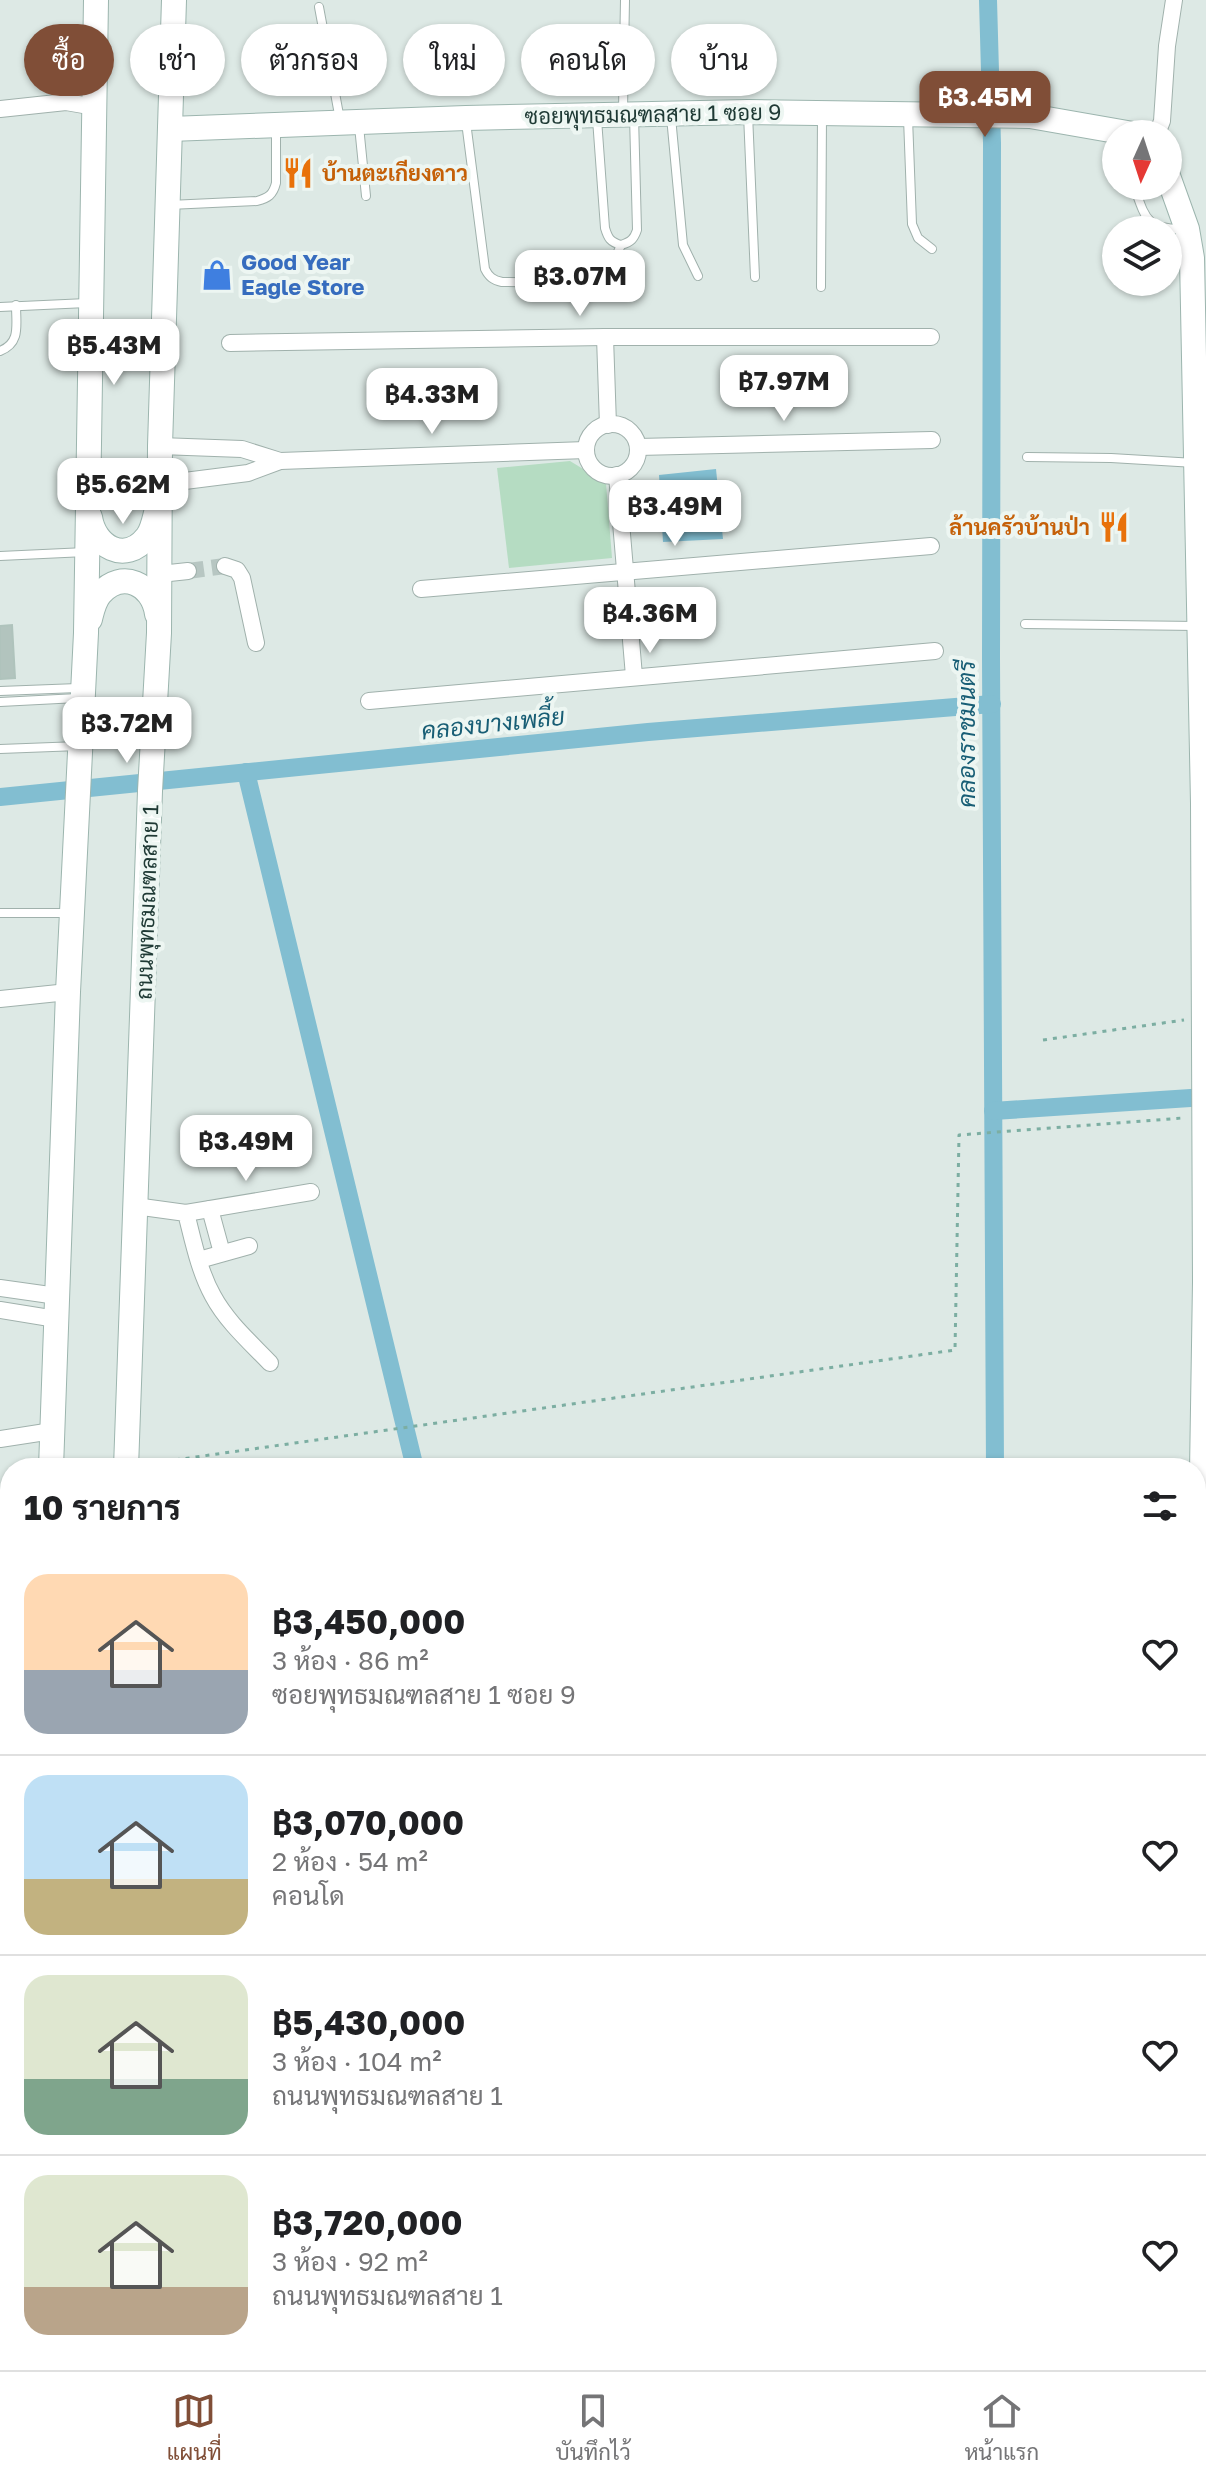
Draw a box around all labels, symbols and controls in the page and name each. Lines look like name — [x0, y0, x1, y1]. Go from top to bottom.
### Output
chip: ซื้อ — [24, 24, 114, 96]
chip: เช่า — [130, 24, 225, 96]
chip: ตัวกรอง — [241, 24, 387, 96]
chip: ใหม่ — [403, 24, 505, 96]
chip: คอนโด — [521, 24, 655, 96]
chip: บ้าน — [671, 24, 777, 96]
pin: ฿3.45M — [920, 71, 1050, 139]
text: ฿3.45M — [937, 81, 1033, 112]
street label: ซอยพุทธมณฑลสาย 1 ซอย 9 — [524, 98, 782, 132]
north arrow — [1102, 120, 1182, 200]
map controls — [1102, 120, 1182, 296]
restaurant icon: บ้านตะเกียงดาว — [281, 156, 315, 190]
place label: บ้านตะเกียงดาว — [322, 159, 468, 186]
button: layers — [1102, 216, 1182, 296]
place label: Good Year Eagle Store — [241, 248, 365, 300]
pin: ฿3.07M — [515, 250, 645, 318]
shop icon: Good Year Eagle Store — [200, 258, 234, 292]
text: ฿3.07M — [533, 260, 627, 291]
pin: ฿5.43M — [49, 319, 179, 387]
text: ฿5.43M — [66, 329, 162, 360]
pin: ฿7.97M — [719, 355, 849, 423]
text: ฿7.97M — [738, 365, 830, 396]
pin: ฿4.33M — [367, 368, 497, 436]
text: ฿4.33M — [384, 378, 480, 409]
pin: ฿5.62M — [58, 458, 188, 526]
text: ฿5.62M — [75, 468, 171, 499]
pin: ฿3.49M — [610, 480, 740, 548]
text: ฿3.49M — [627, 490, 723, 521]
restaurant icon: ล้านครัวบ้านป่า — [1097, 510, 1131, 544]
place label: ล้านครัวบ้านป่า — [949, 513, 1090, 540]
pin: ฿4.36M — [585, 587, 715, 655]
text: ฿4.36M — [602, 597, 698, 628]
water label: คลองราชมนตรี — [951, 658, 980, 808]
water label: คลองบางเพลี้ย — [419, 695, 566, 744]
pin: ฿3.72M — [62, 697, 192, 765]
text: ฿3.72M — [80, 707, 174, 738]
street label: ถนนพุทธมณฑลสาย 1 — [130, 804, 166, 1000]
pin: ฿3.49M — [181, 1115, 311, 1183]
text: ฿3.49M — [198, 1125, 294, 1156]
icon: filters — [1138, 1484, 1182, 1528]
text: 10 รายการ — [24, 1487, 181, 1527]
text: ฿3,450,000 — [272, 1601, 465, 1641]
icon: home — [88, 1606, 184, 1702]
icon: heart — [1138, 1632, 1182, 1676]
text: 3 ห้อง · 86 m² — [272, 1645, 429, 1676]
text: ซอยพุทธมณฑลสาย 1 ซอย 9 — [272, 1679, 576, 1710]
text: ฿3,070,000 — [272, 1802, 464, 1842]
icon: home — [88, 1807, 184, 1903]
icon: heart — [1138, 1833, 1182, 1877]
text: 2 ห้อง · 54 m² — [272, 1846, 428, 1877]
text: คอนโด — [272, 1880, 345, 1911]
text: ฿5,430,000 — [272, 2002, 465, 2042]
icon: home — [88, 2007, 184, 2103]
icon: heart — [1138, 2033, 1182, 2077]
text: 3 ห้อง · 104 m² — [272, 2046, 442, 2077]
text: ถนนพุทธมณฑลสาย 1 — [272, 2080, 503, 2111]
text: ฿3,720,000 — [272, 2202, 463, 2242]
icon: home — [88, 2207, 184, 2303]
icon: heart — [1138, 2233, 1182, 2277]
text: 3 ห้อง · 92 m² — [272, 2246, 428, 2277]
text: ถนนพุทธมณฑลสาย 1 — [272, 2280, 503, 2311]
tab: แผนที่ — [167, 2389, 222, 2465]
tab: บันทึกไว้ — [555, 2389, 631, 2465]
tab: หน้าแรก — [964, 2389, 1039, 2465]

